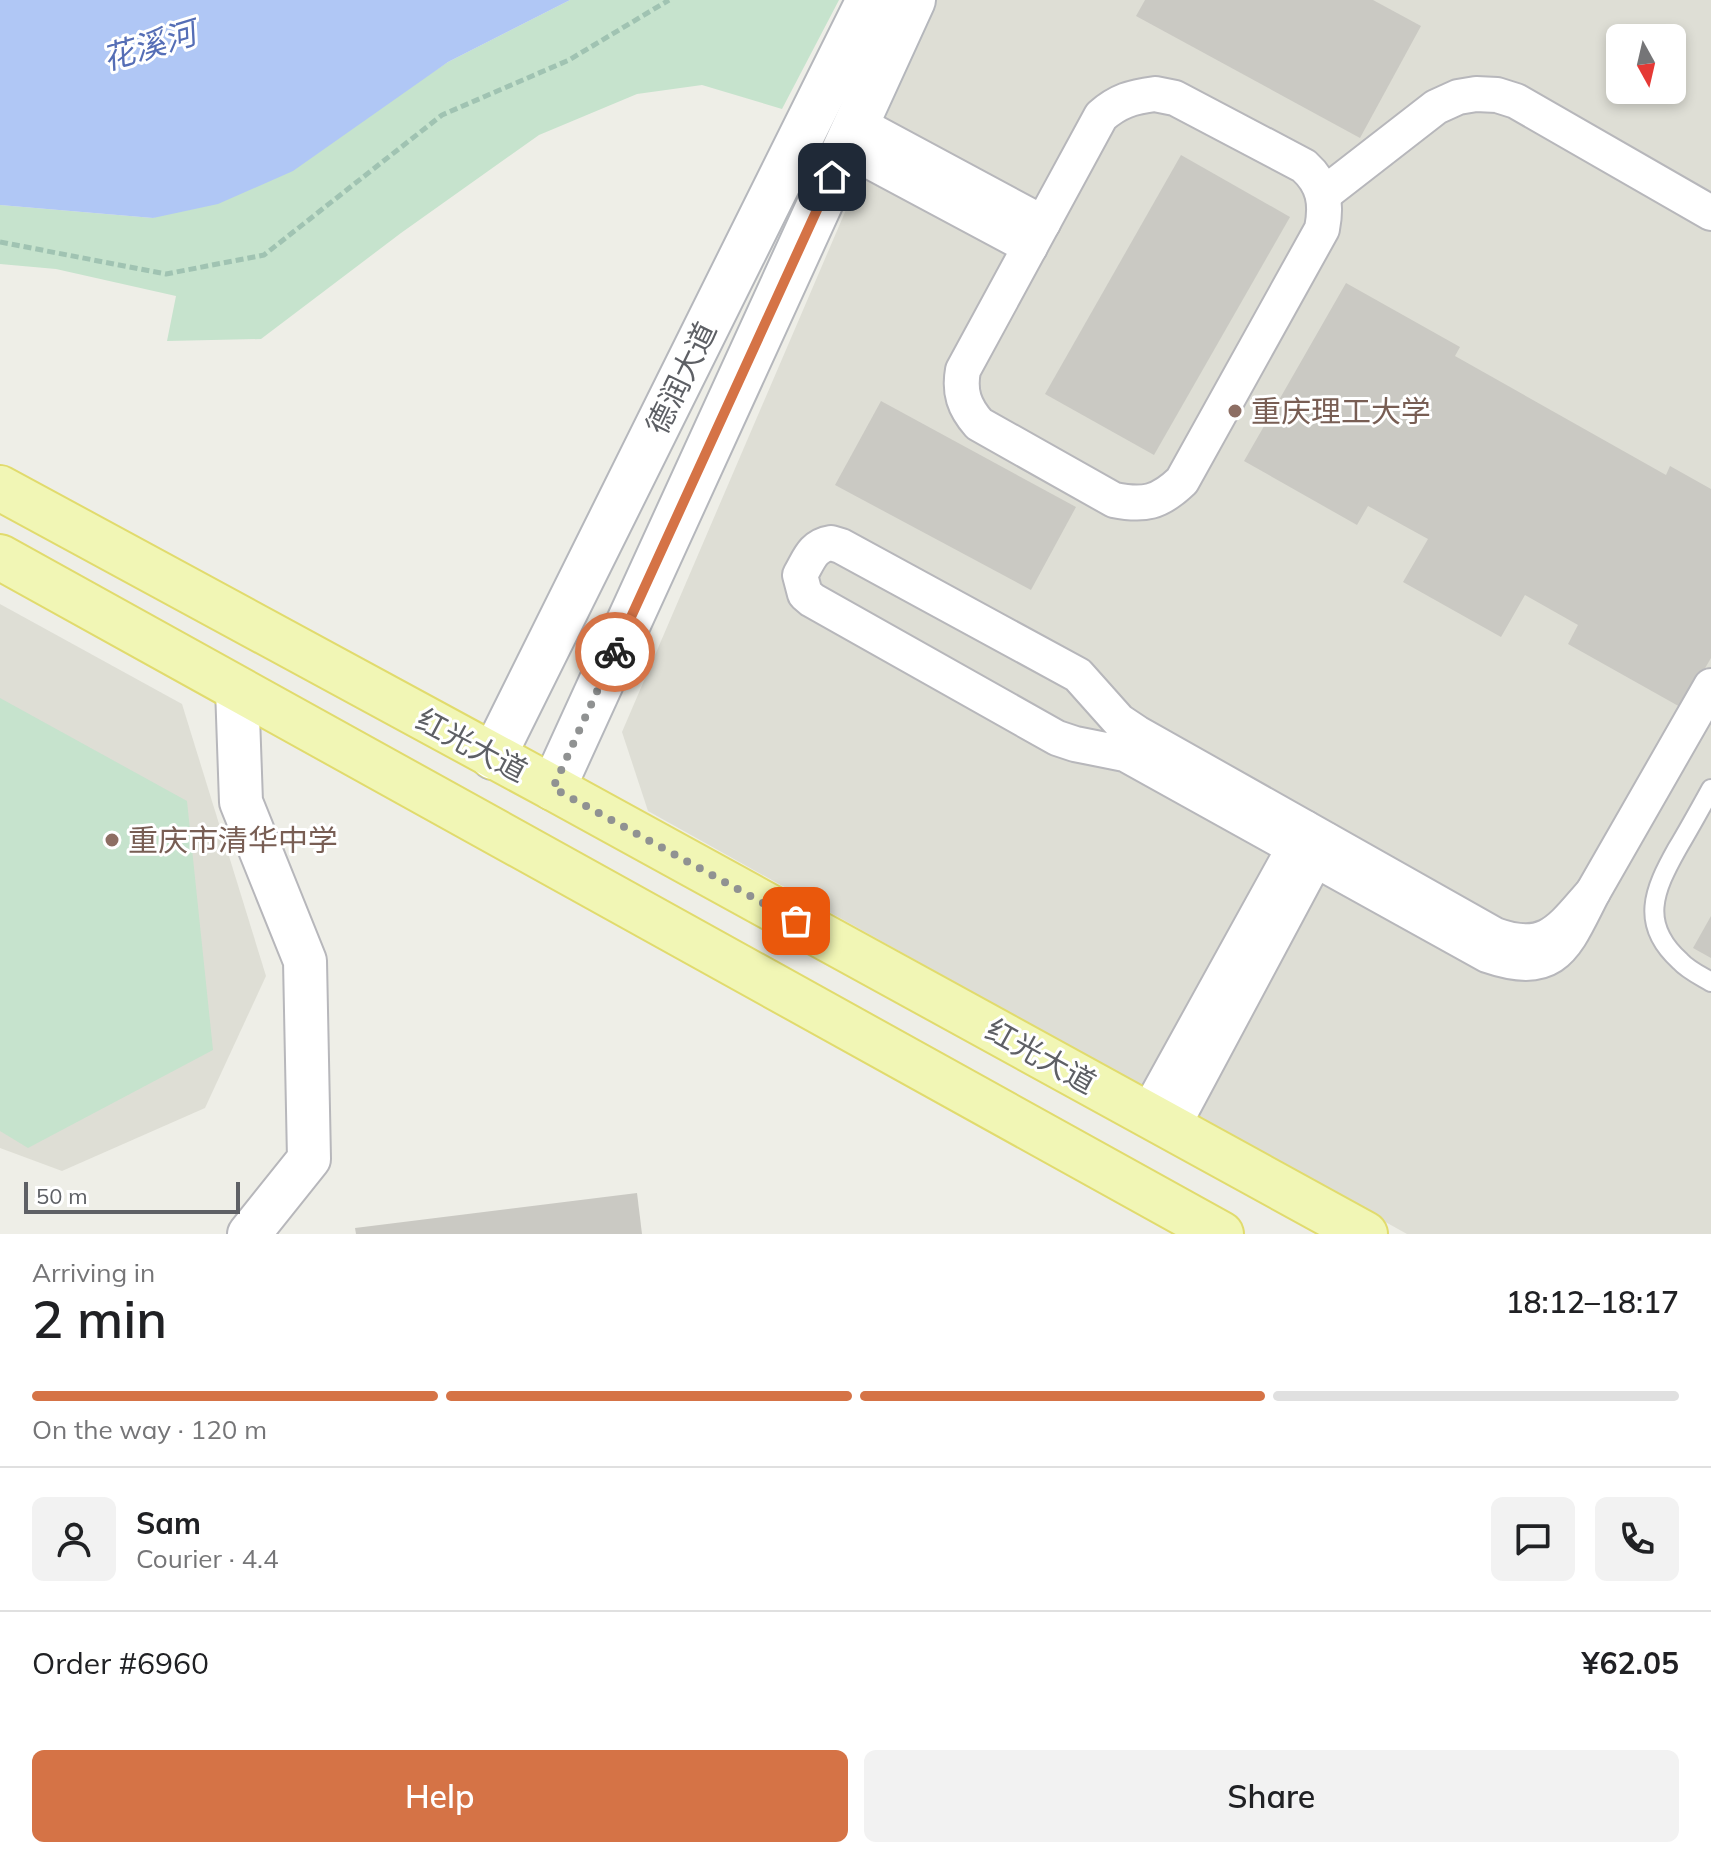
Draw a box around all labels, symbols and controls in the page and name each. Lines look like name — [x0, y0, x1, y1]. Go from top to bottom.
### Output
water label: 花溪河 — [97, 10, 206, 78]
north arrow — [1606, 24, 1686, 104]
map controls — [1606, 24, 1686, 104]
pin — [798, 143, 866, 211]
icon: home — [810, 155, 854, 199]
street label: 德润大道 — [638, 316, 724, 440]
place label: 重庆理工大学 — [1251, 392, 1431, 430]
marker: 重庆理工大学 — [1226, 402, 1244, 420]
courier — [575, 612, 655, 692]
icon: bike — [593, 630, 637, 674]
street label: 红光大道 — [410, 700, 534, 790]
place label: 重庆市清华中学 — [128, 821, 338, 859]
marker: 重庆市清华中学 — [103, 831, 121, 849]
pin — [762, 887, 830, 955]
icon: bag — [774, 899, 818, 943]
street label: 红光大道 — [979, 1010, 1103, 1102]
scale bar — [24, 1178, 240, 1214]
text: 50 m — [36, 1182, 87, 1210]
text: Arriving in — [32, 1256, 155, 1289]
text: 18:12–18:17 — [1506, 1283, 1679, 1321]
text: 2 min — [32, 1286, 167, 1351]
text: On the way · 120 m — [32, 1413, 267, 1446]
button: person — [32, 1497, 116, 1581]
button: chat — [1491, 1497, 1575, 1581]
button: phone — [1595, 1497, 1679, 1581]
text: Sam — [136, 1504, 201, 1542]
text: Courier · 4.4 — [136, 1542, 279, 1575]
text: Order #6960 — [32, 1644, 209, 1682]
text: ¥62.05 — [1582, 1644, 1679, 1682]
button: Help — [32, 1750, 848, 1842]
button: Share — [864, 1750, 1679, 1842]

